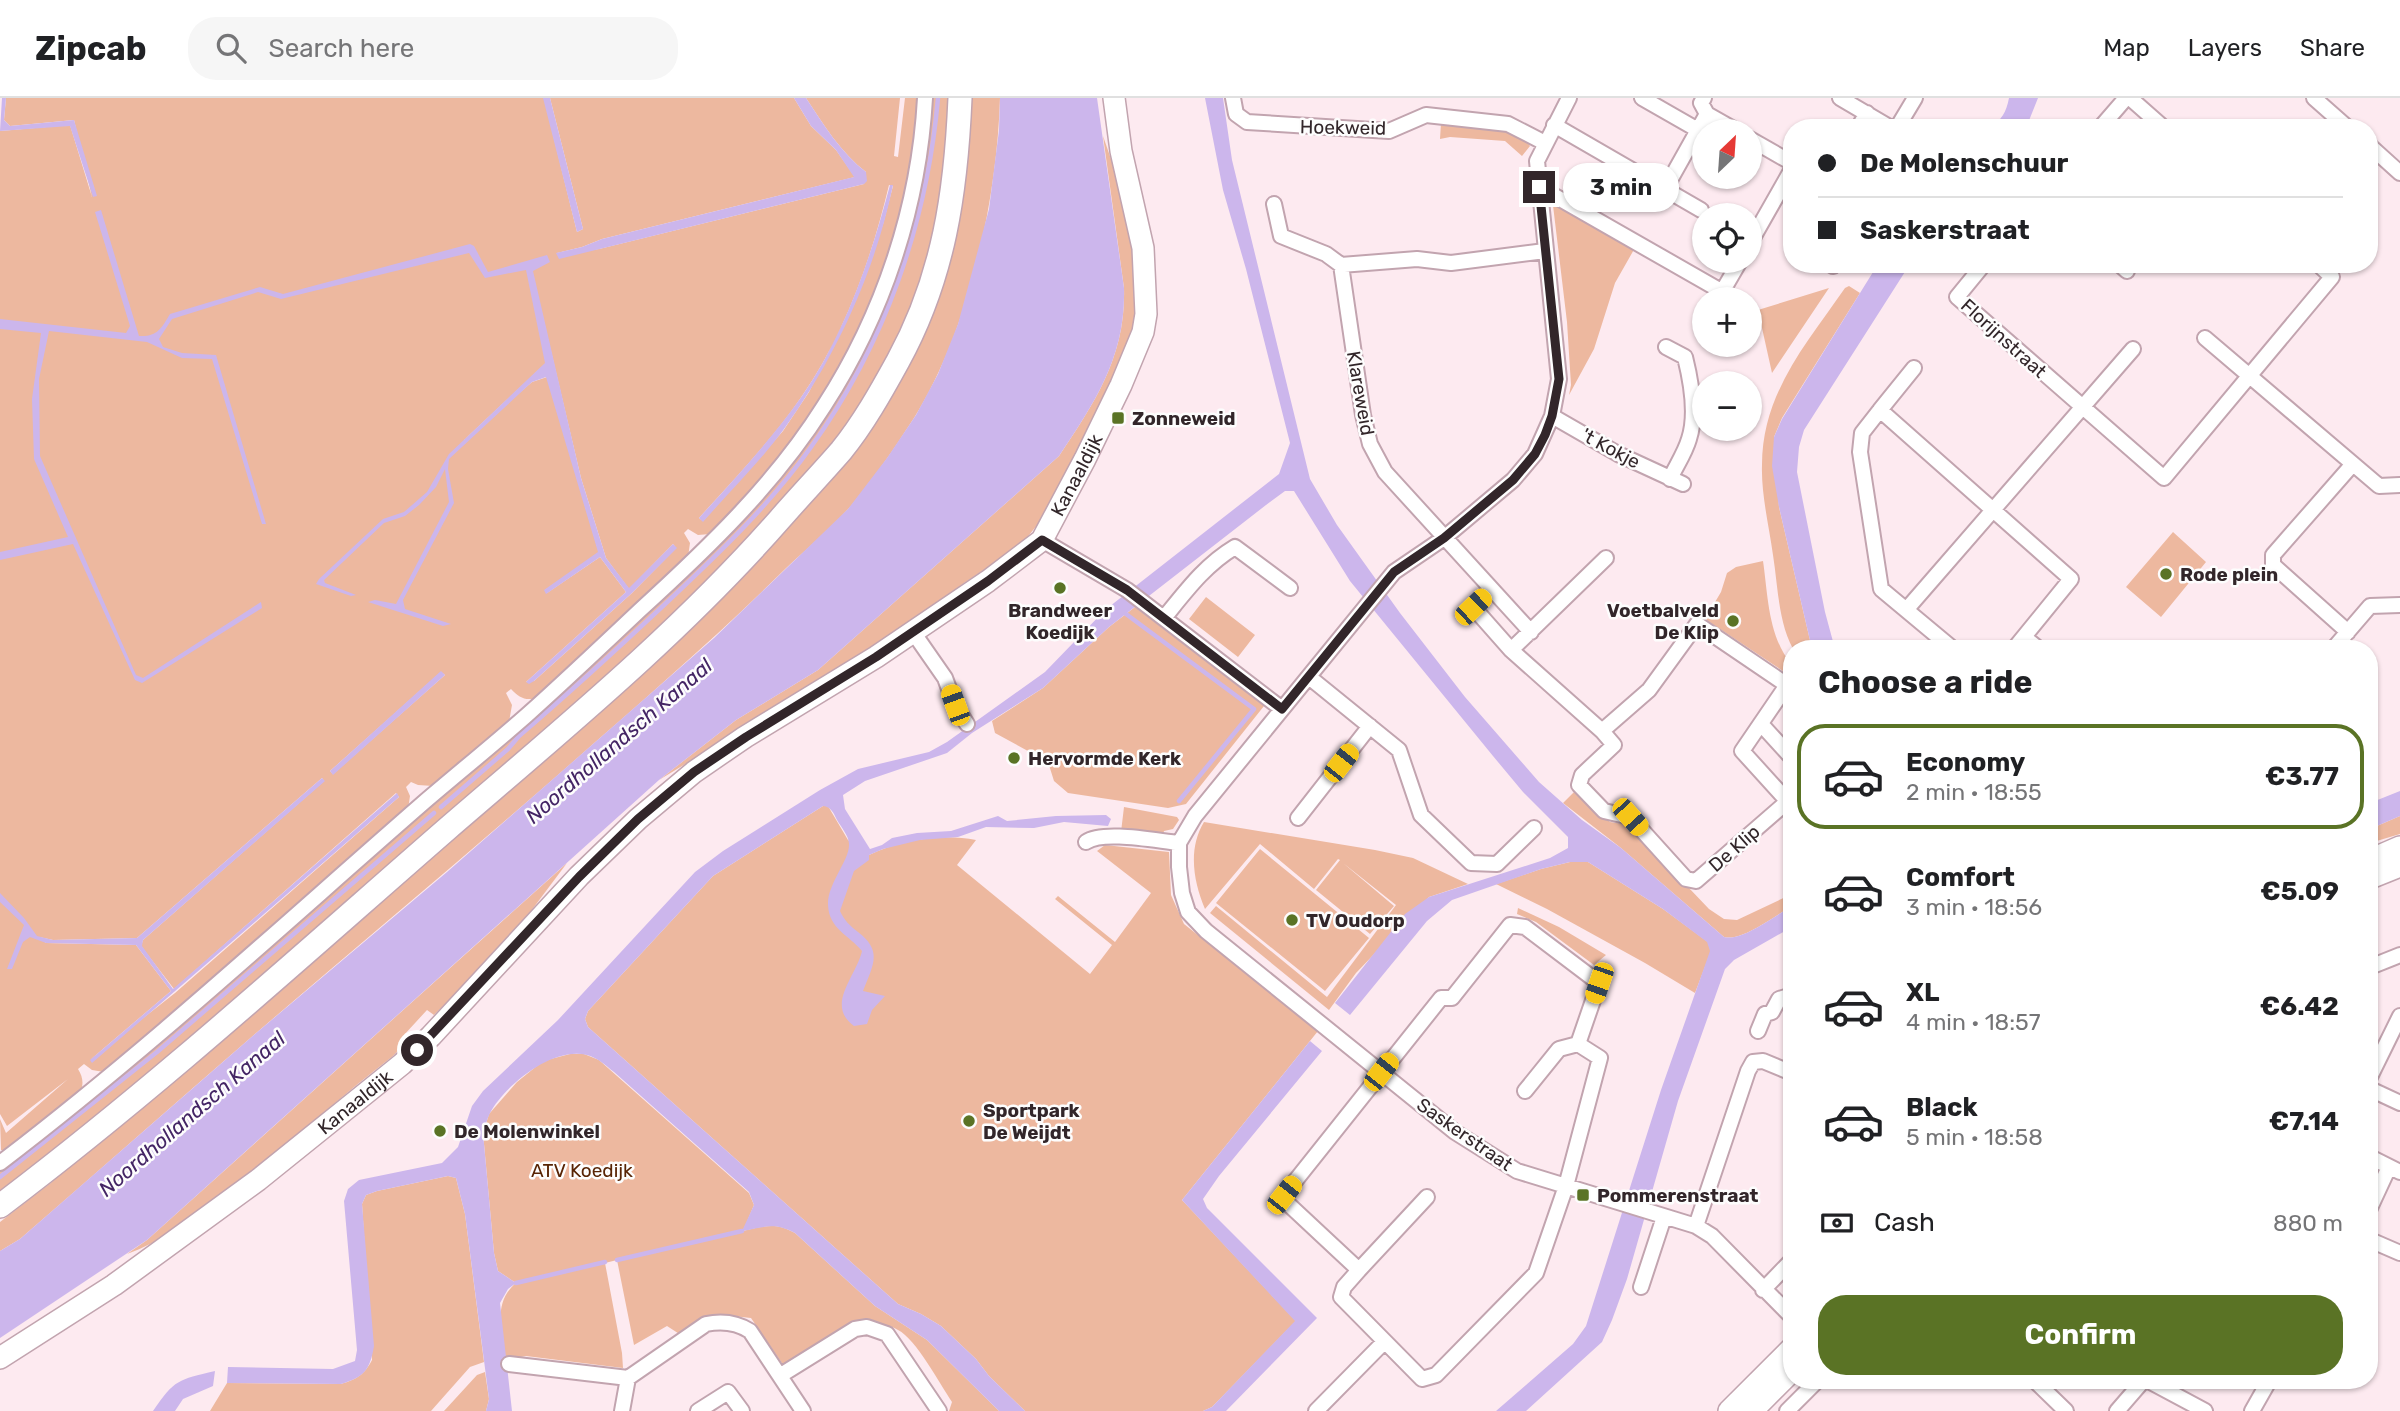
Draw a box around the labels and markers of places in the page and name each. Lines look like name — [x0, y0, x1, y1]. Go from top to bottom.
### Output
place label: Zonneweid — [1132, 407, 1236, 430]
marker: Zonneweid — [1110, 410, 1126, 426]
place label: Rode plein — [2180, 563, 2278, 586]
marker: Rode plein — [2158, 566, 2174, 582]
marker: Brandweer Koedijk — [1052, 580, 1068, 596]
place label: Brandweer Koedijk — [1008, 599, 1112, 644]
place label: Voetbalveld De Klip — [1607, 599, 1719, 644]
marker: Voetbalveld De Klip — [1725, 613, 1741, 629]
place label: Hervormde Kerk — [1028, 747, 1181, 770]
marker: Hervormde Kerk — [1006, 750, 1022, 766]
place label: TV Oudorp — [1306, 909, 1405, 932]
marker: TV Oudorp — [1284, 912, 1300, 928]
place label: Sportpark De Weijdt — [983, 1099, 1080, 1144]
marker: Sportpark De Weijdt — [961, 1113, 977, 1129]
place label: De Molenwinkel — [454, 1120, 600, 1143]
marker: De Molenwinkel — [432, 1123, 448, 1139]
place label: Pommerenstraat — [1597, 1184, 1759, 1207]
marker: Pommerenstraat — [1575, 1187, 1591, 1203]

